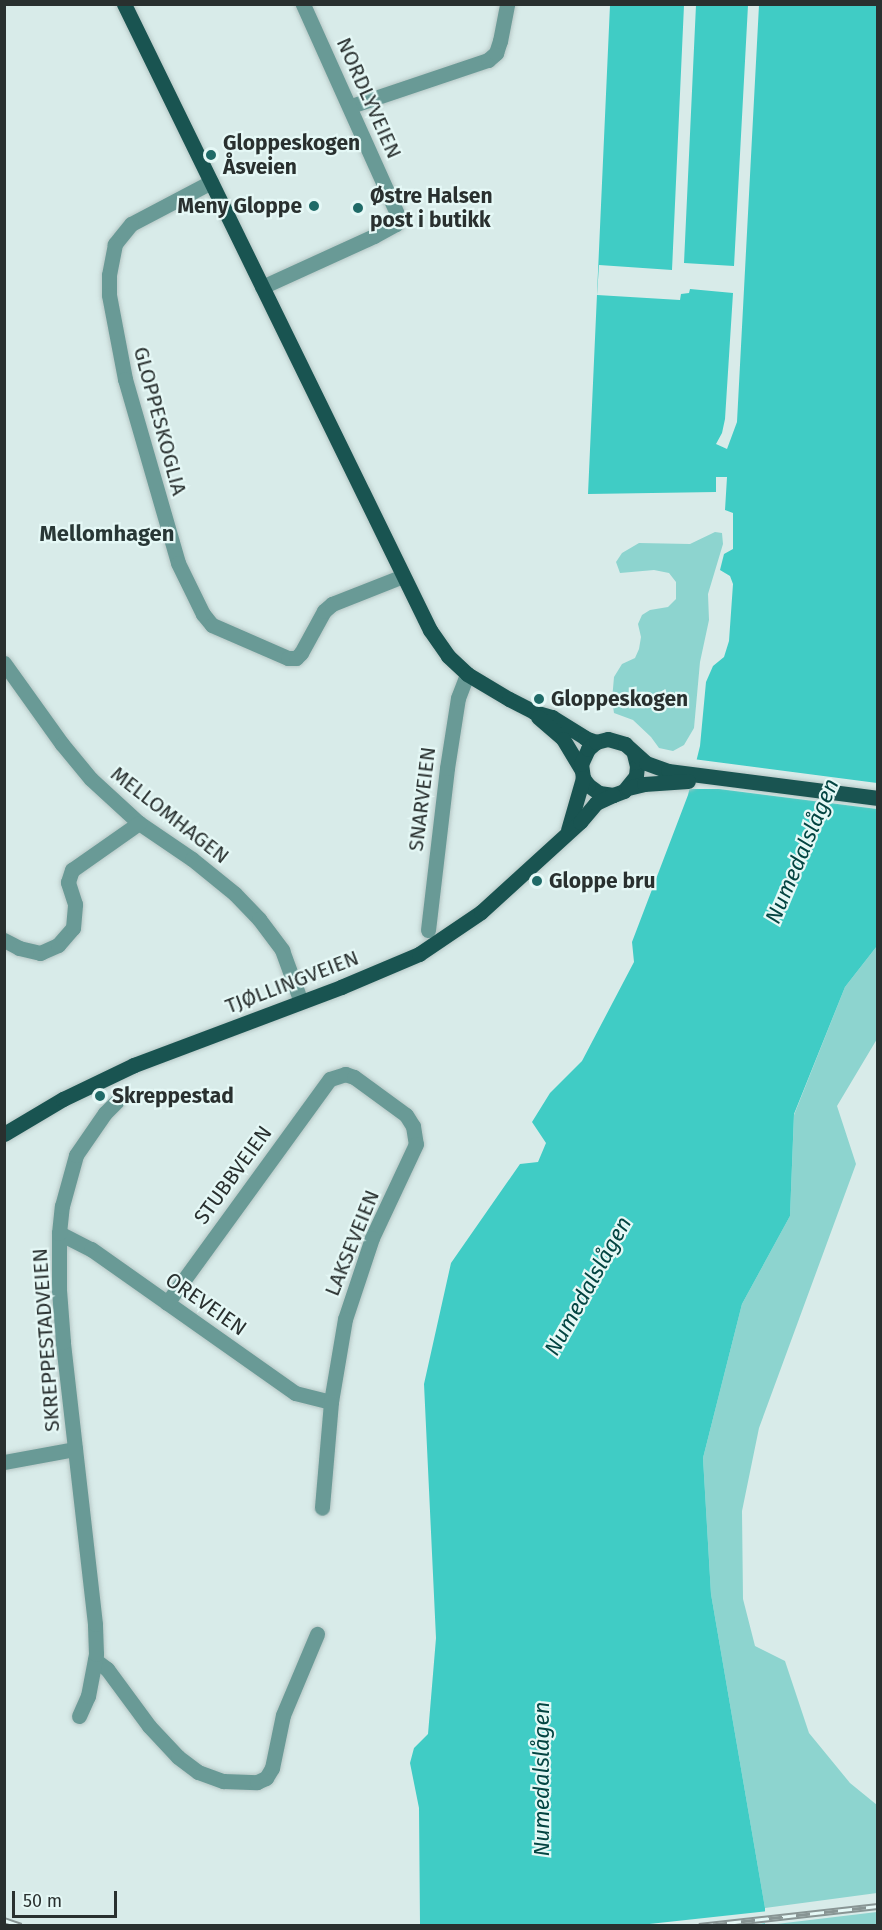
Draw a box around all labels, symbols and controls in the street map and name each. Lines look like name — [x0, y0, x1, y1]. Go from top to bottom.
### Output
street label: NORDLYVEIEN — [331, 34, 407, 162]
place label: Gloppeskogen Åsveien — [223, 130, 360, 180]
marker: Gloppeskogen Åsveien — [204, 148, 218, 162]
place label: Østre Halsen post i butikk — [370, 183, 492, 233]
place label: Meny Gloppe — [177, 193, 302, 219]
marker: Meny Gloppe — [307, 199, 321, 213]
marker: Østre Halsen post i butikk — [351, 201, 365, 215]
street label: GLOPPESKOGLIA — [128, 344, 192, 498]
district label: Mellomhagen — [40, 521, 174, 547]
place label: Gloppeskogen — [551, 686, 688, 712]
marker: Gloppeskogen — [532, 692, 546, 706]
street label: SNARVEIEN — [403, 745, 441, 853]
street label: MELLOMHAGEN — [106, 761, 234, 869]
water label: Numedalslågen — [760, 774, 844, 928]
place label: Gloppe bru — [549, 868, 656, 894]
marker: Gloppe bru — [530, 874, 544, 888]
street label: TJØLLINGVEIEN — [222, 945, 362, 1019]
place label: Skreppestad — [112, 1083, 234, 1109]
marker: Skreppestad — [93, 1089, 107, 1103]
street label: STUBBVEIEN — [189, 1121, 277, 1229]
street label: LAKSEVEIEN — [319, 1186, 385, 1300]
water label: Numedalslågen — [539, 1212, 637, 1360]
street label: SKREPPESTADVEIEN — [27, 1247, 65, 1433]
street label: OREVEIEN — [161, 1267, 251, 1341]
water label: Numedalslågen — [529, 1701, 555, 1857]
scale bar — [15, 1879, 120, 1917]
text: 50 m — [23, 1890, 62, 1912]

